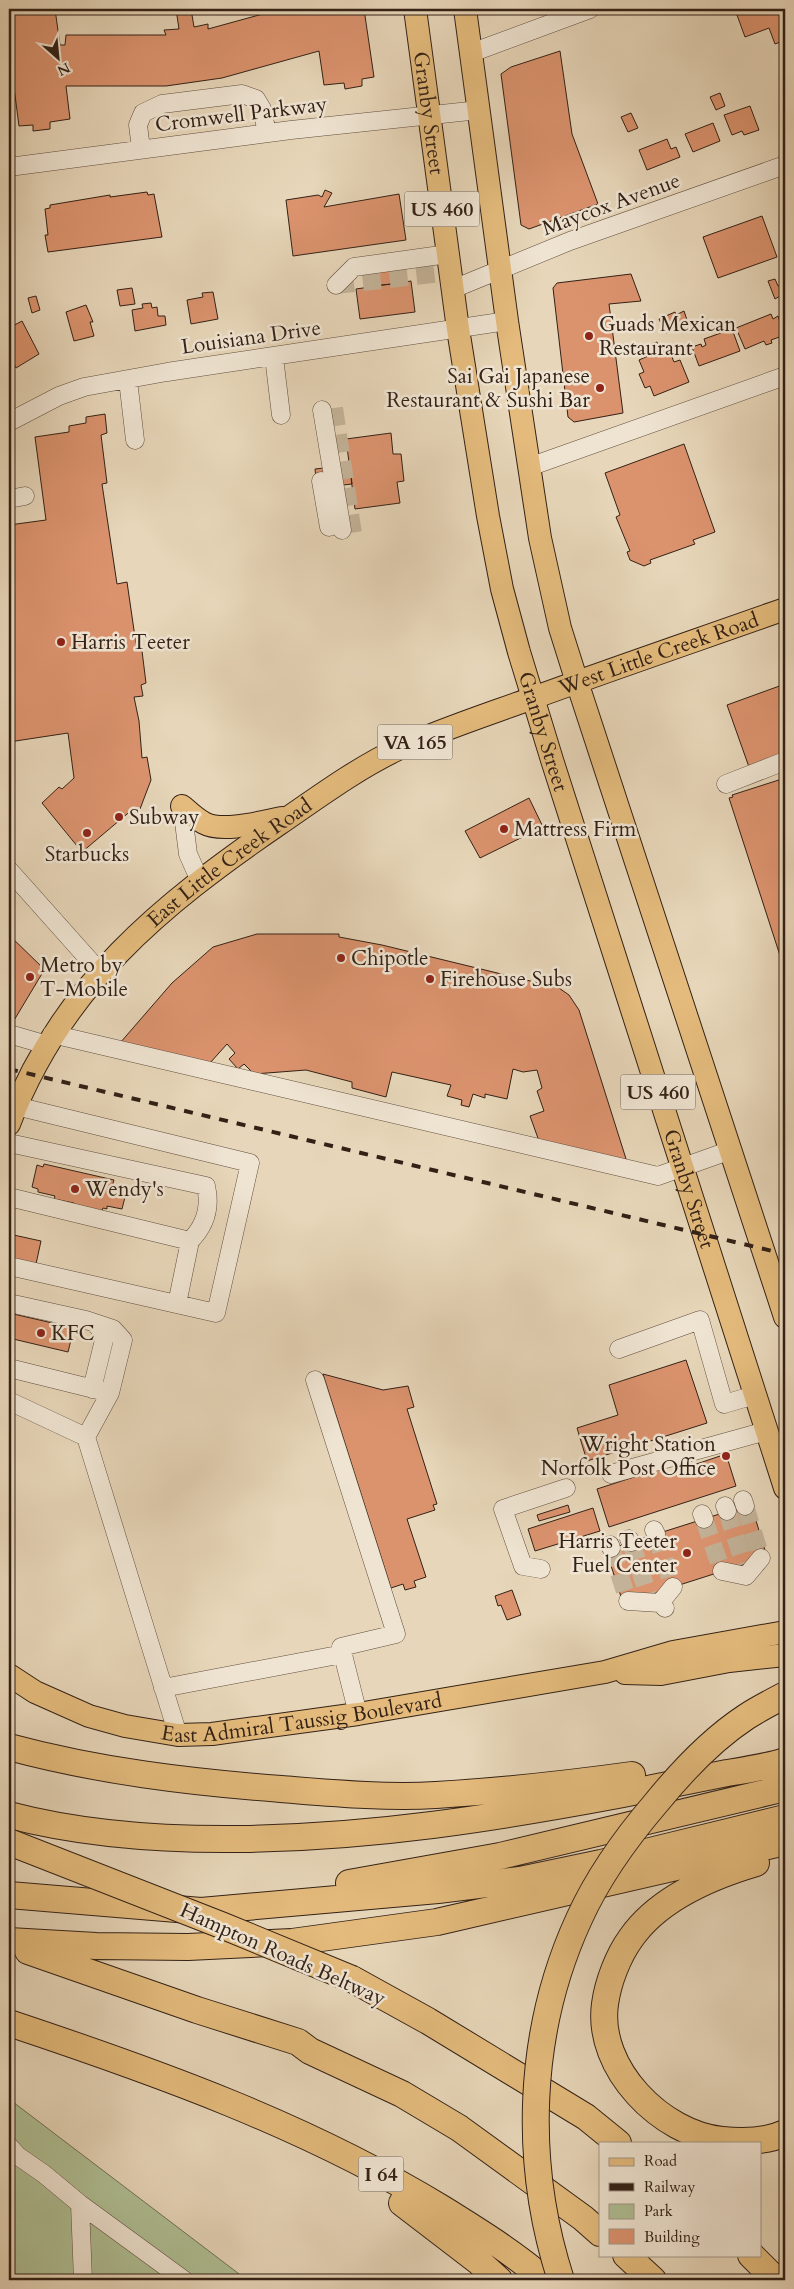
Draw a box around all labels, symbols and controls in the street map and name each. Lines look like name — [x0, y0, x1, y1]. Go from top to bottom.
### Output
north arrow — [32, 32, 82, 82]
street label: Granby Street — [406, 50, 451, 177]
text: N — [54, 58, 73, 80]
street label: Cromwell Parkway — [153, 90, 329, 139]
street label: Maycox Avenue — [538, 166, 684, 243]
road number: US 460 — [404, 192, 480, 226]
place label: Guads Mexican Restaurant — [599, 310, 736, 363]
street label: Louisiana Drive — [179, 313, 323, 362]
marker: Guads Mexican Restaurant — [583, 330, 595, 342]
place label: Sai Gai Japanese Restaurant & Sushi Bar — [386, 362, 590, 415]
marker: Sai Gai Japanese Restaurant & Sushi Bar — [594, 382, 606, 394]
street label: West Little Creek Road — [554, 605, 763, 703]
place label: Harris Teeter — [71, 628, 190, 657]
marker: Harris Teeter — [55, 636, 67, 648]
street label: Granby Street — [511, 668, 575, 796]
road number: VA 165 — [378, 724, 452, 760]
street label: East Little Creek Road — [141, 791, 318, 934]
place label: Subway — [129, 803, 199, 832]
marker: Subway — [113, 811, 125, 823]
place label: Mattress Firm — [514, 815, 637, 844]
marker: Mattress Firm — [498, 823, 510, 835]
marker: Starbucks — [81, 827, 93, 839]
place label: Starbucks — [45, 840, 129, 869]
place label: Chipotle — [351, 944, 429, 973]
place label: Metro by T-Mobile — [40, 951, 128, 1004]
marker: Chipotle — [335, 952, 347, 964]
place label: Firehouse Subs — [440, 965, 572, 994]
marker: Metro by T-Mobile — [24, 971, 36, 983]
marker: Firehouse Subs — [424, 973, 436, 985]
road number: US 460 — [620, 1074, 696, 1110]
street label: Granby Street — [656, 1126, 722, 1253]
place label: Wendy's — [84, 1175, 164, 1204]
marker: Wendy's — [69, 1183, 81, 1195]
place label: KFC — [51, 1319, 95, 1348]
marker: KFC — [35, 1327, 47, 1339]
place label: Wright Station Norfolk Post Office — [541, 1430, 716, 1483]
marker: Wright Station Norfolk Post Office — [720, 1450, 732, 1462]
place label: Harris Teeter Fuel Center — [558, 1527, 677, 1580]
marker: Harris Teeter Fuel Center — [681, 1547, 693, 1559]
street label: East Admiral Taussig Boulevard — [159, 1686, 444, 1750]
street label: Hampton Roads Beltway — [175, 1896, 390, 2013]
legend — [599, 2142, 762, 2256]
text: Road — [644, 2151, 677, 2171]
road number: I 64 — [358, 2156, 404, 2192]
text: Railway — [644, 2177, 695, 2197]
text: Park — [644, 2201, 673, 2221]
text: Building — [644, 2227, 700, 2247]

